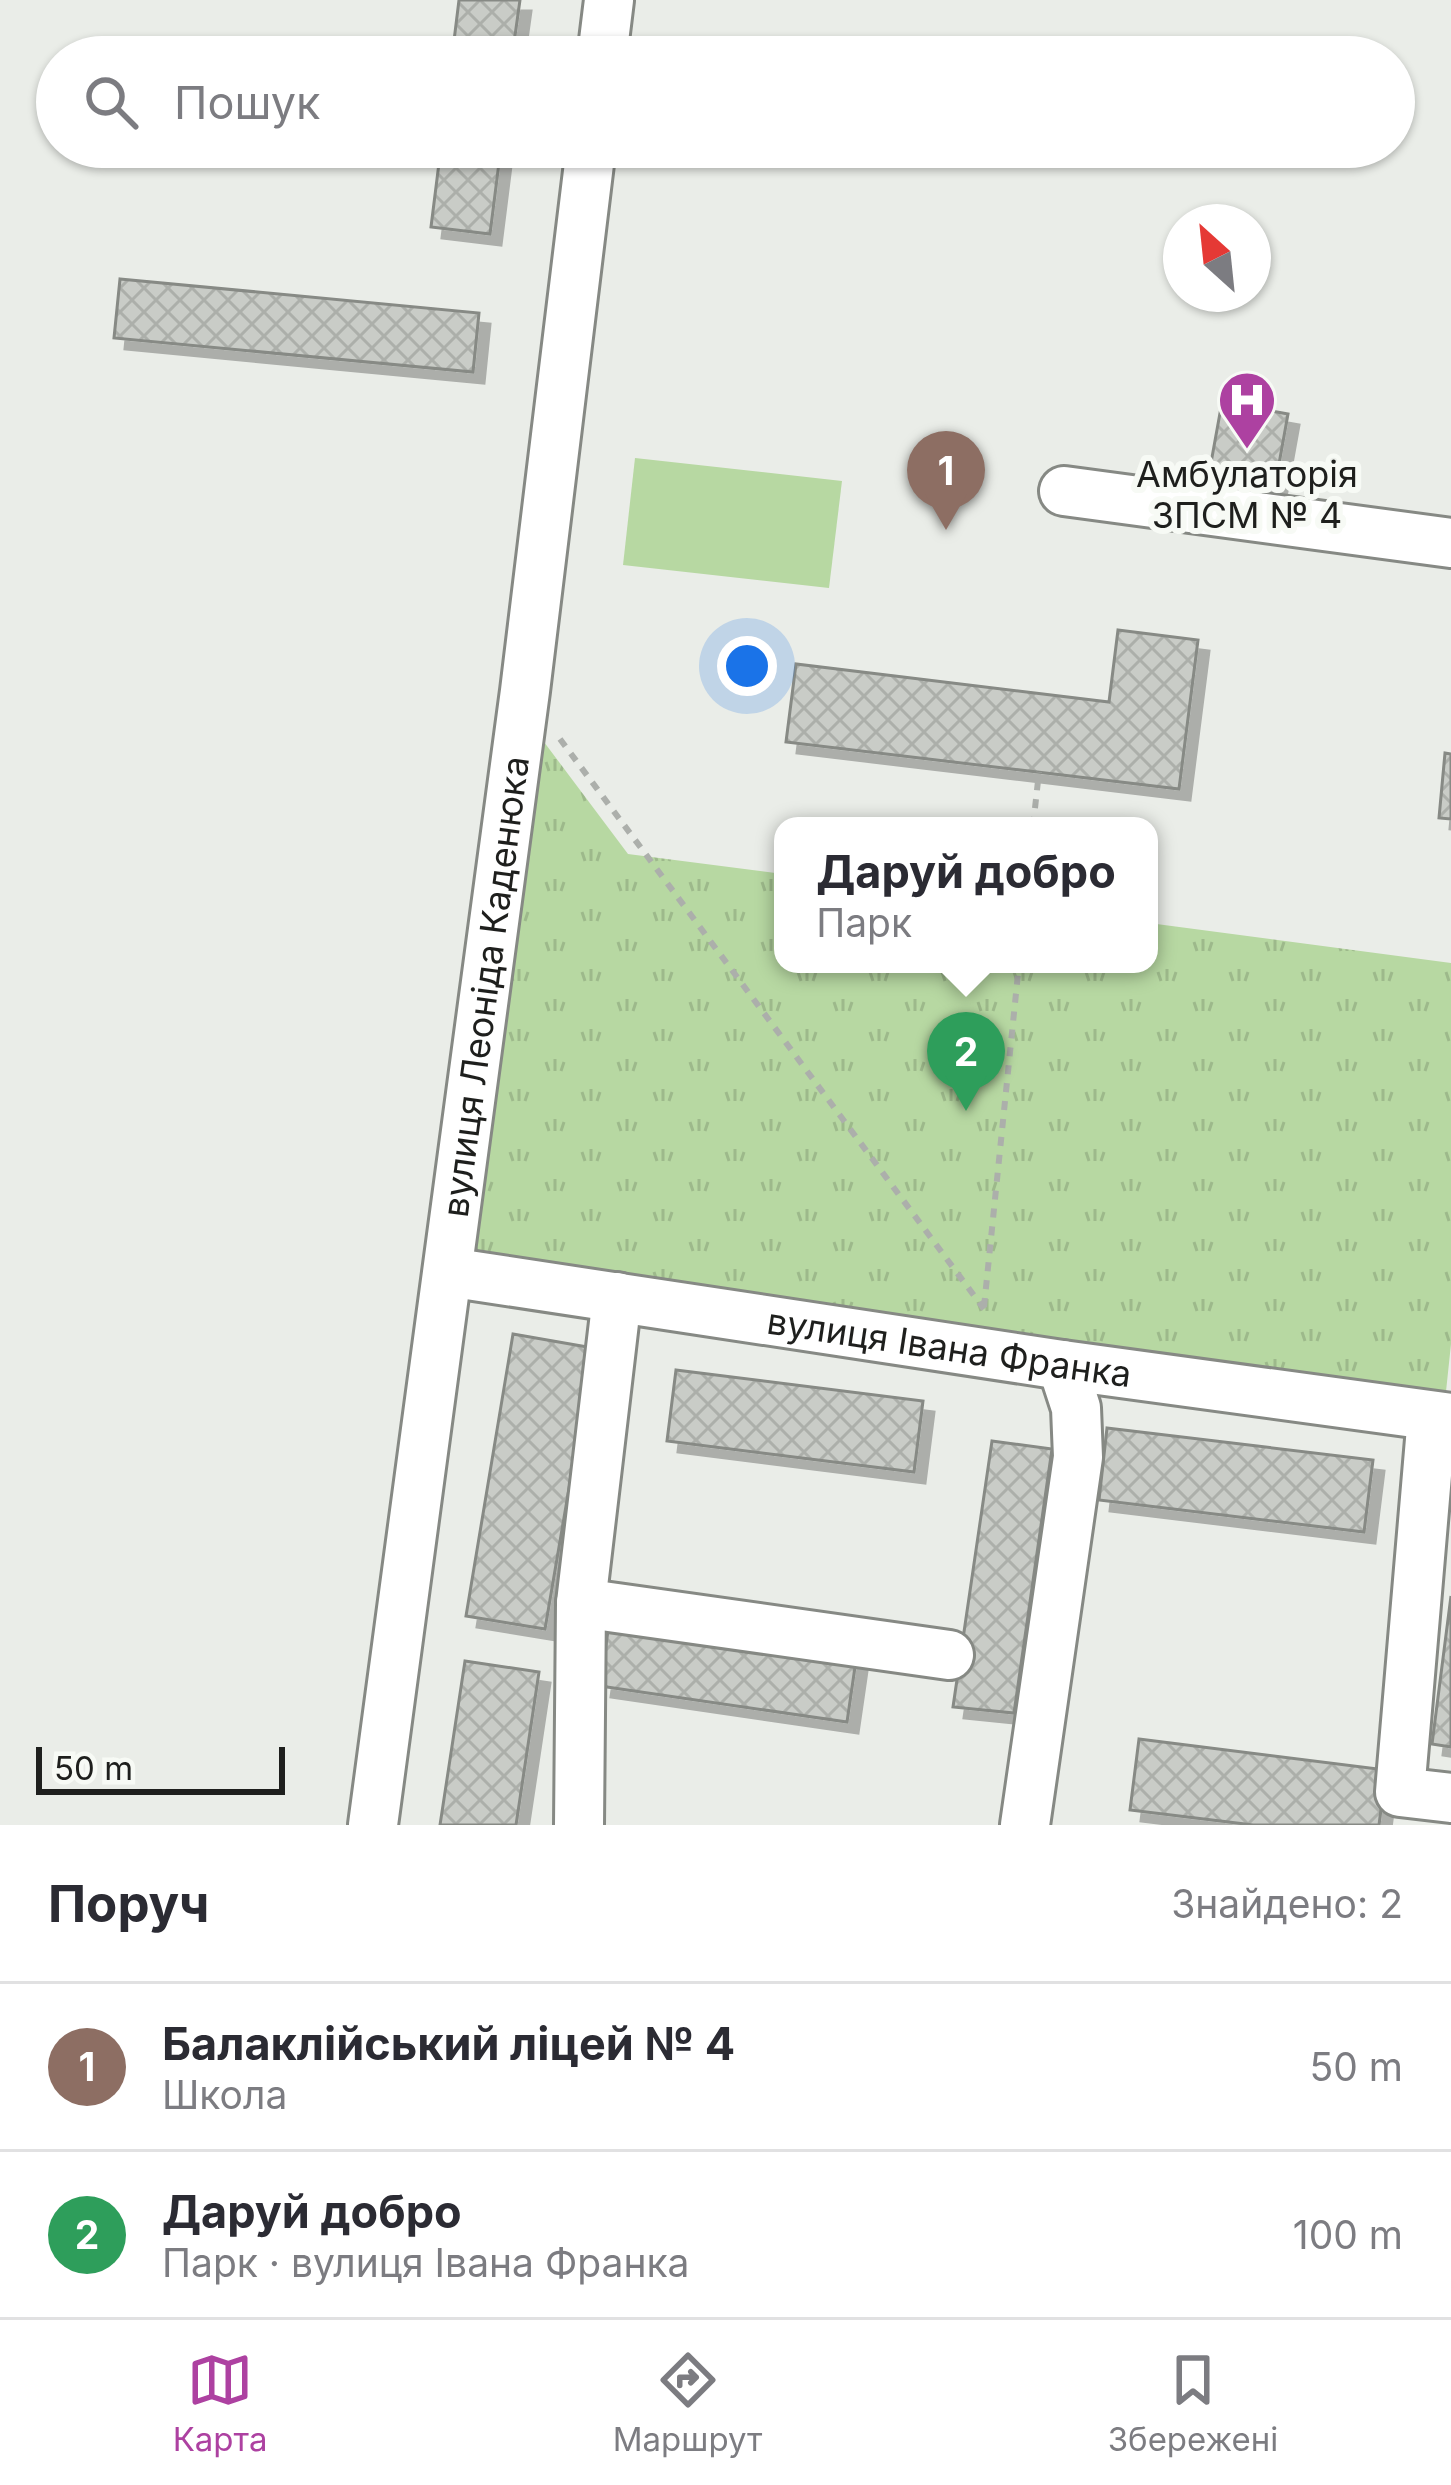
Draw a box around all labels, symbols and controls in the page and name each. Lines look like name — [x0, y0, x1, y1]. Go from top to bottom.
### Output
search box — [36, 36, 1415, 168]
icon: search — [78, 69, 144, 135]
text: Пошук — [174, 75, 320, 130]
north arrow — [1163, 204, 1271, 312]
hospital icon: Амбулаторія ЗПСМ № 4 — [1216, 369, 1278, 451]
pin: 1 — [907, 431, 985, 530]
place label: Амбулаторія ЗПСМ № 4 — [1136, 452, 1358, 537]
your location — [717, 636, 777, 696]
street label: вулиця Леоніда Каденюка — [433, 753, 538, 1220]
popup — [774, 817, 1158, 973]
text: Даруй добро — [816, 844, 1116, 899]
text: Парк — [816, 899, 912, 946]
pin: 2 — [927, 1012, 1005, 1111]
street label: вулиця Івана Франка — [764, 1299, 1134, 1396]
scale bar — [36, 1741, 285, 1794]
text: 50 m — [54, 1748, 133, 1788]
text: Поруч — [48, 1873, 209, 1934]
text: Знайдено: 2 — [1171, 1880, 1403, 1927]
text: Балаклійський ліцей № 4 — [162, 2016, 735, 2071]
text: 1 — [79, 2043, 95, 2090]
text: 50 m — [1310, 2043, 1403, 2090]
text: Школа — [162, 2071, 287, 2118]
text: Даруй добро — [162, 2184, 462, 2239]
text: 2 — [75, 2211, 99, 2258]
text: 100 m — [1293, 2211, 1403, 2258]
text: Парк · вулиця Івана Франка — [162, 2239, 690, 2286]
tab: Карта — [173, 2347, 267, 2459]
tab: Маршрут — [613, 2347, 762, 2459]
tab: Збережені — [1108, 2347, 1278, 2459]

